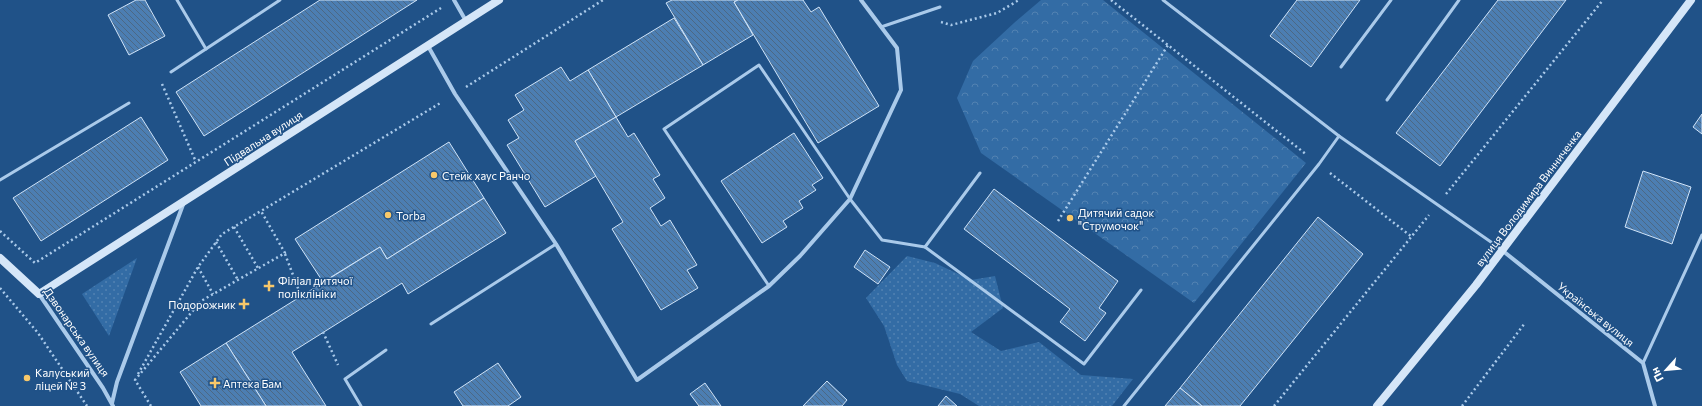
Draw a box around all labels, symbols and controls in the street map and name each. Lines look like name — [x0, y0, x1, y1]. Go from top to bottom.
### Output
street label: Підвальна вулиця — [221, 108, 305, 168]
street label: вулиця Володимира Винниченка — [1472, 127, 1584, 269]
place label: Стейк хаус Ранчо — [442, 169, 531, 182]
marker: Стейк хаус Ранчо — [429, 170, 439, 180]
place label: Дитячий садок "Струмочок" — [1078, 206, 1155, 232]
place label: Torba — [396, 209, 425, 222]
marker: Torba — [383, 210, 393, 220]
marker: Дитячий садок "Струмочок" — [1065, 213, 1075, 223]
place label: Філіал дитячої поліклініки — [278, 274, 353, 300]
street label: Українська вулиця — [1555, 279, 1637, 349]
marker: Філіал дитячої поліклініки — [263, 280, 275, 292]
street label: Дзвонарська вулиця — [41, 285, 113, 379]
place label: Подорожник — [168, 298, 236, 311]
marker: Подорожник — [239, 299, 249, 309]
north arrow — [1646, 350, 1686, 390]
text: Пн — [1648, 365, 1666, 384]
place label: Калуський ліцей № 3 — [35, 366, 90, 392]
marker: Калуський ліцей № 3 — [22, 373, 32, 383]
place label: Аптека Бам — [223, 377, 282, 390]
marker: Аптека Бам — [210, 378, 220, 388]

